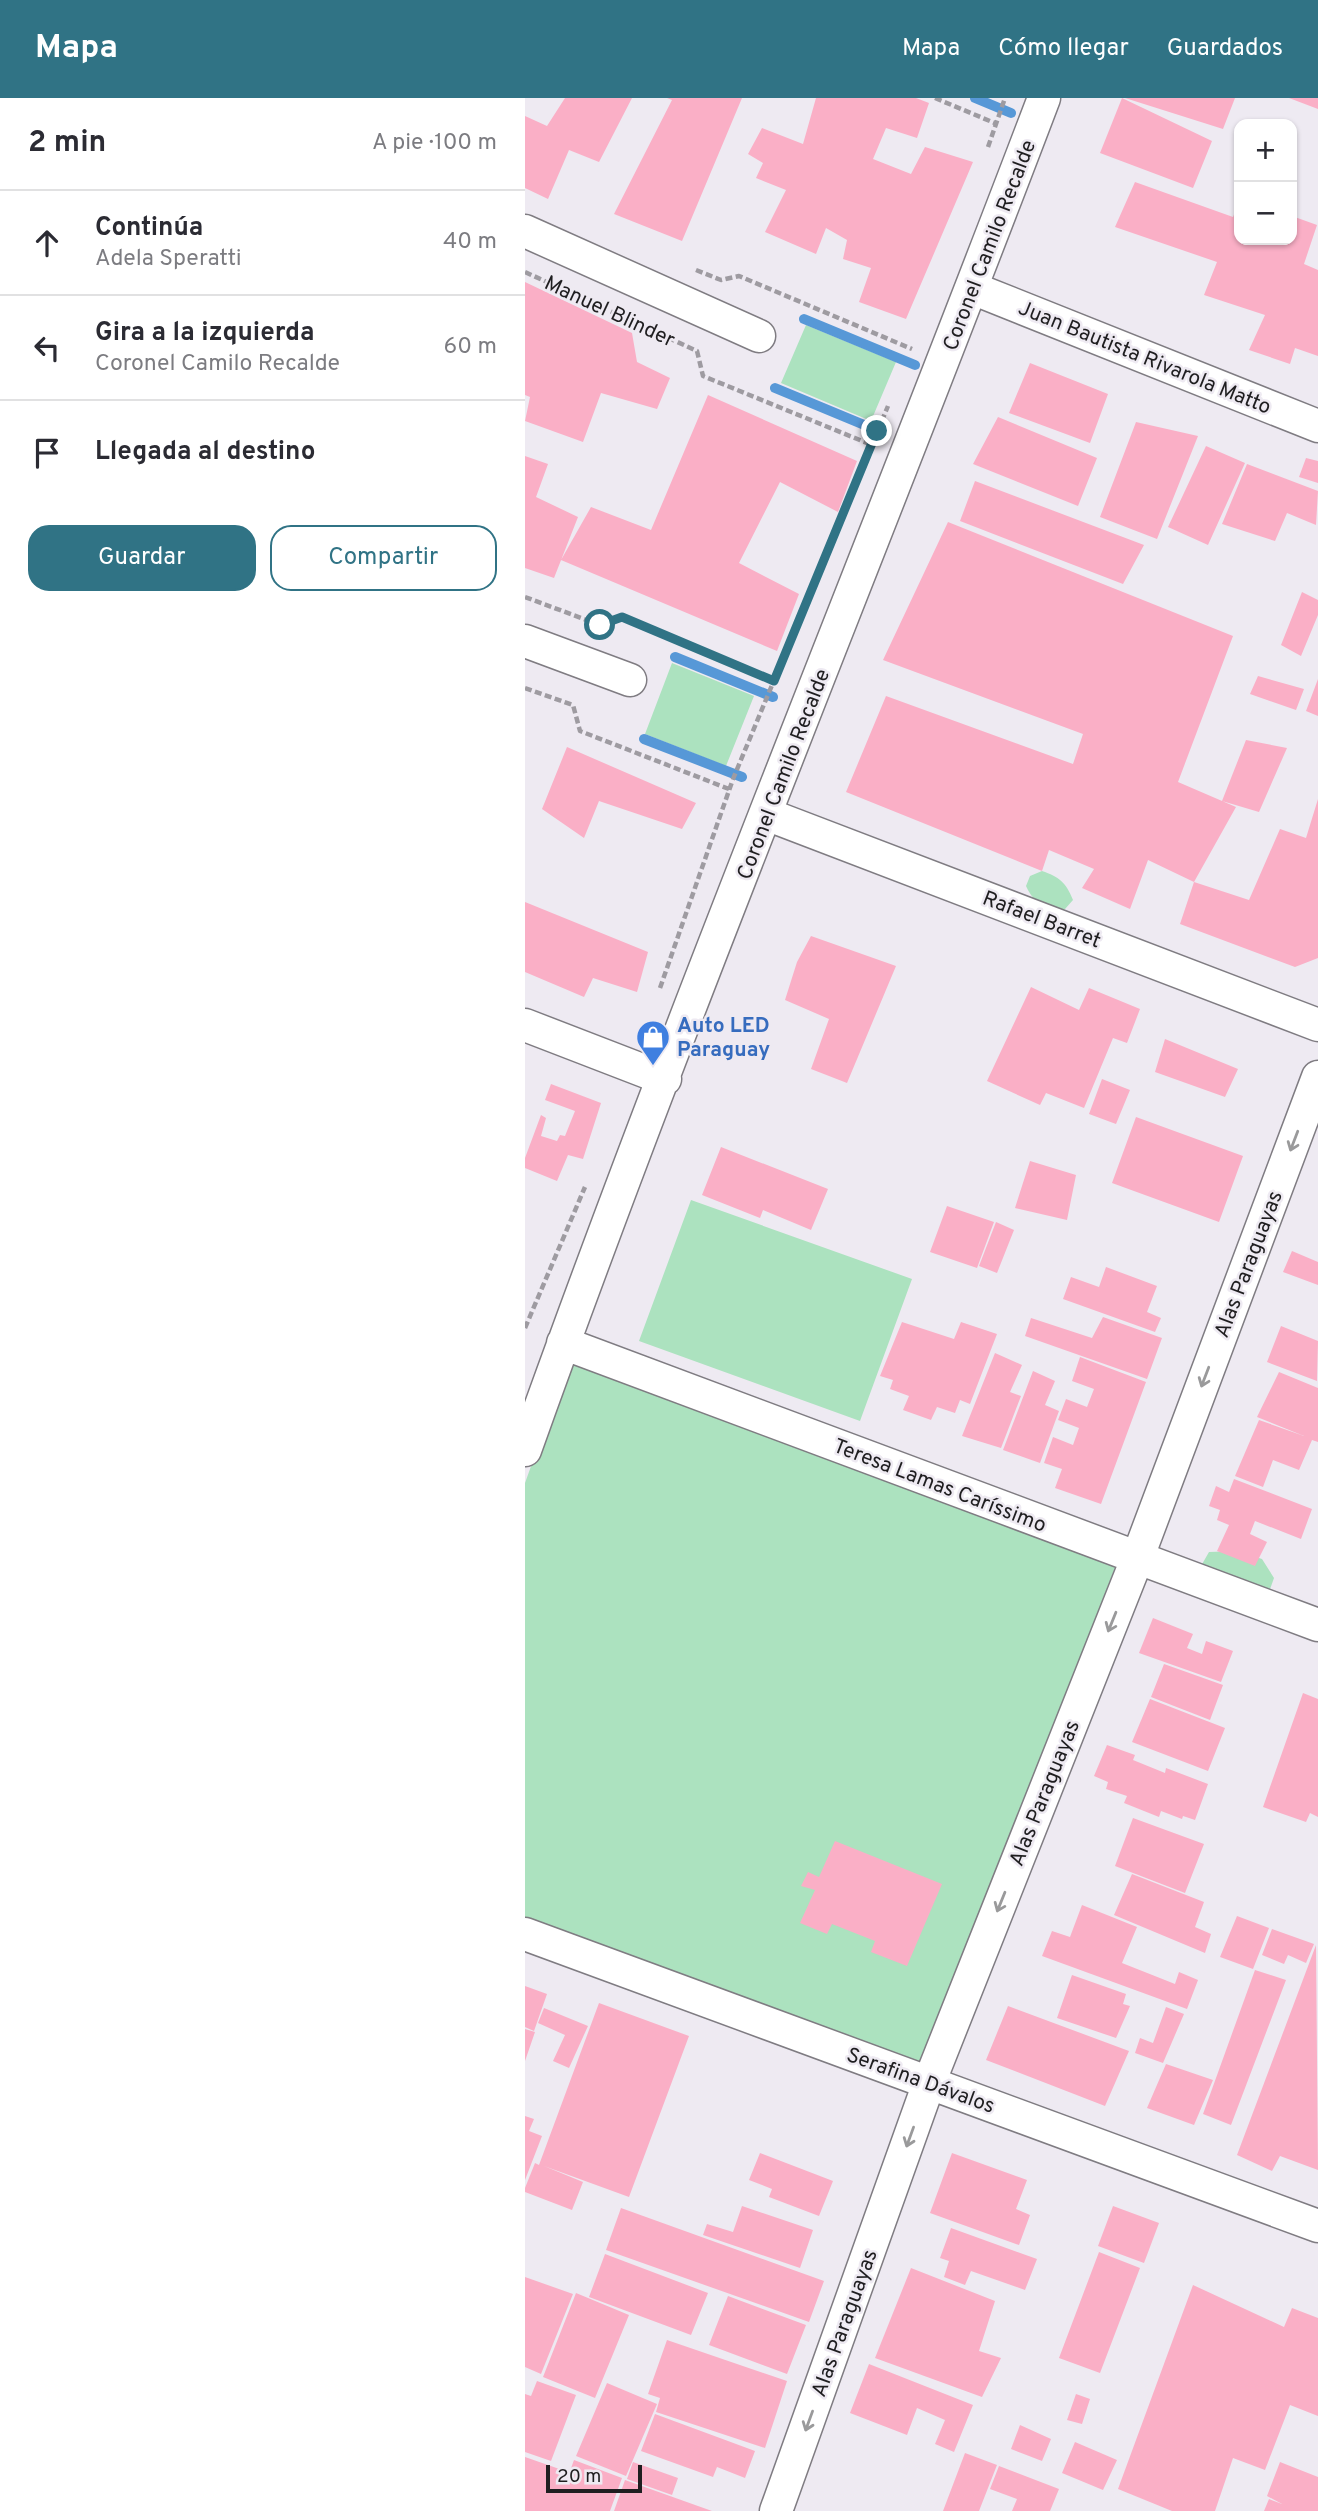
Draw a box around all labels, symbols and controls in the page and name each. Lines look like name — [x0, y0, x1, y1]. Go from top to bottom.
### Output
text: Mapa — [35, 28, 118, 70]
text: Mapa — [902, 34, 960, 64]
text: Cómo llegar — [998, 34, 1129, 64]
text: Guardados — [1167, 34, 1283, 64]
map controls — [1234, 119, 1297, 245]
button: + — [1234, 119, 1297, 182]
text: 2 min — [28, 125, 106, 162]
text: A pie · 100 m — [372, 129, 497, 158]
street label: Coronel Camilo Recalde — [938, 136, 1043, 355]
button: − — [1234, 182, 1297, 245]
text: Continúa — [95, 212, 203, 245]
icon: ahead — [28, 224, 66, 262]
text: 40 m — [443, 228, 497, 257]
text: Adela Speratti — [95, 245, 242, 274]
street label: Manuel Blinder — [540, 270, 679, 354]
street label: Juan Bautista Rivarola Matto — [1014, 295, 1275, 422]
text: Gira a la izquierda — [95, 317, 314, 350]
icon: left — [28, 329, 66, 367]
text: 60 m — [444, 333, 497, 362]
text: Coronel Camilo Recalde — [95, 350, 340, 379]
route end — [861, 415, 892, 446]
icon: arrive — [28, 434, 66, 472]
text: Llegada al destino — [95, 436, 315, 469]
button: Guardar — [28, 525, 256, 591]
button: Compartir — [270, 525, 497, 591]
route start — [584, 609, 615, 640]
street label: Coronel Camilo Recalde — [732, 665, 837, 884]
street label: Rafael Barret — [978, 885, 1105, 955]
place label: Auto LED Paraguay — [677, 1013, 770, 1064]
shop icon: Auto LED Paraguay — [634, 1018, 672, 1067]
one-way arrow — [1287, 1130, 1299, 1152]
street label: Alas Paraguayas — [1209, 1187, 1290, 1342]
one-way arrow — [1198, 1366, 1211, 1388]
street label: Teresa Lamas Caríssimo — [829, 1433, 1050, 1540]
one-way arrow — [1104, 1611, 1117, 1633]
street label: Alas Paraguayas — [1004, 1717, 1087, 1871]
one-way arrow — [994, 1891, 1007, 1913]
street label: Serafina Dávalos — [843, 2042, 998, 2121]
one-way arrow — [903, 2126, 915, 2148]
street label: Alas Paraguayas — [806, 2246, 885, 2401]
one-way arrow — [802, 2409, 814, 2431]
scale bar — [546, 2462, 642, 2494]
text: 20 m — [557, 2465, 601, 2489]

